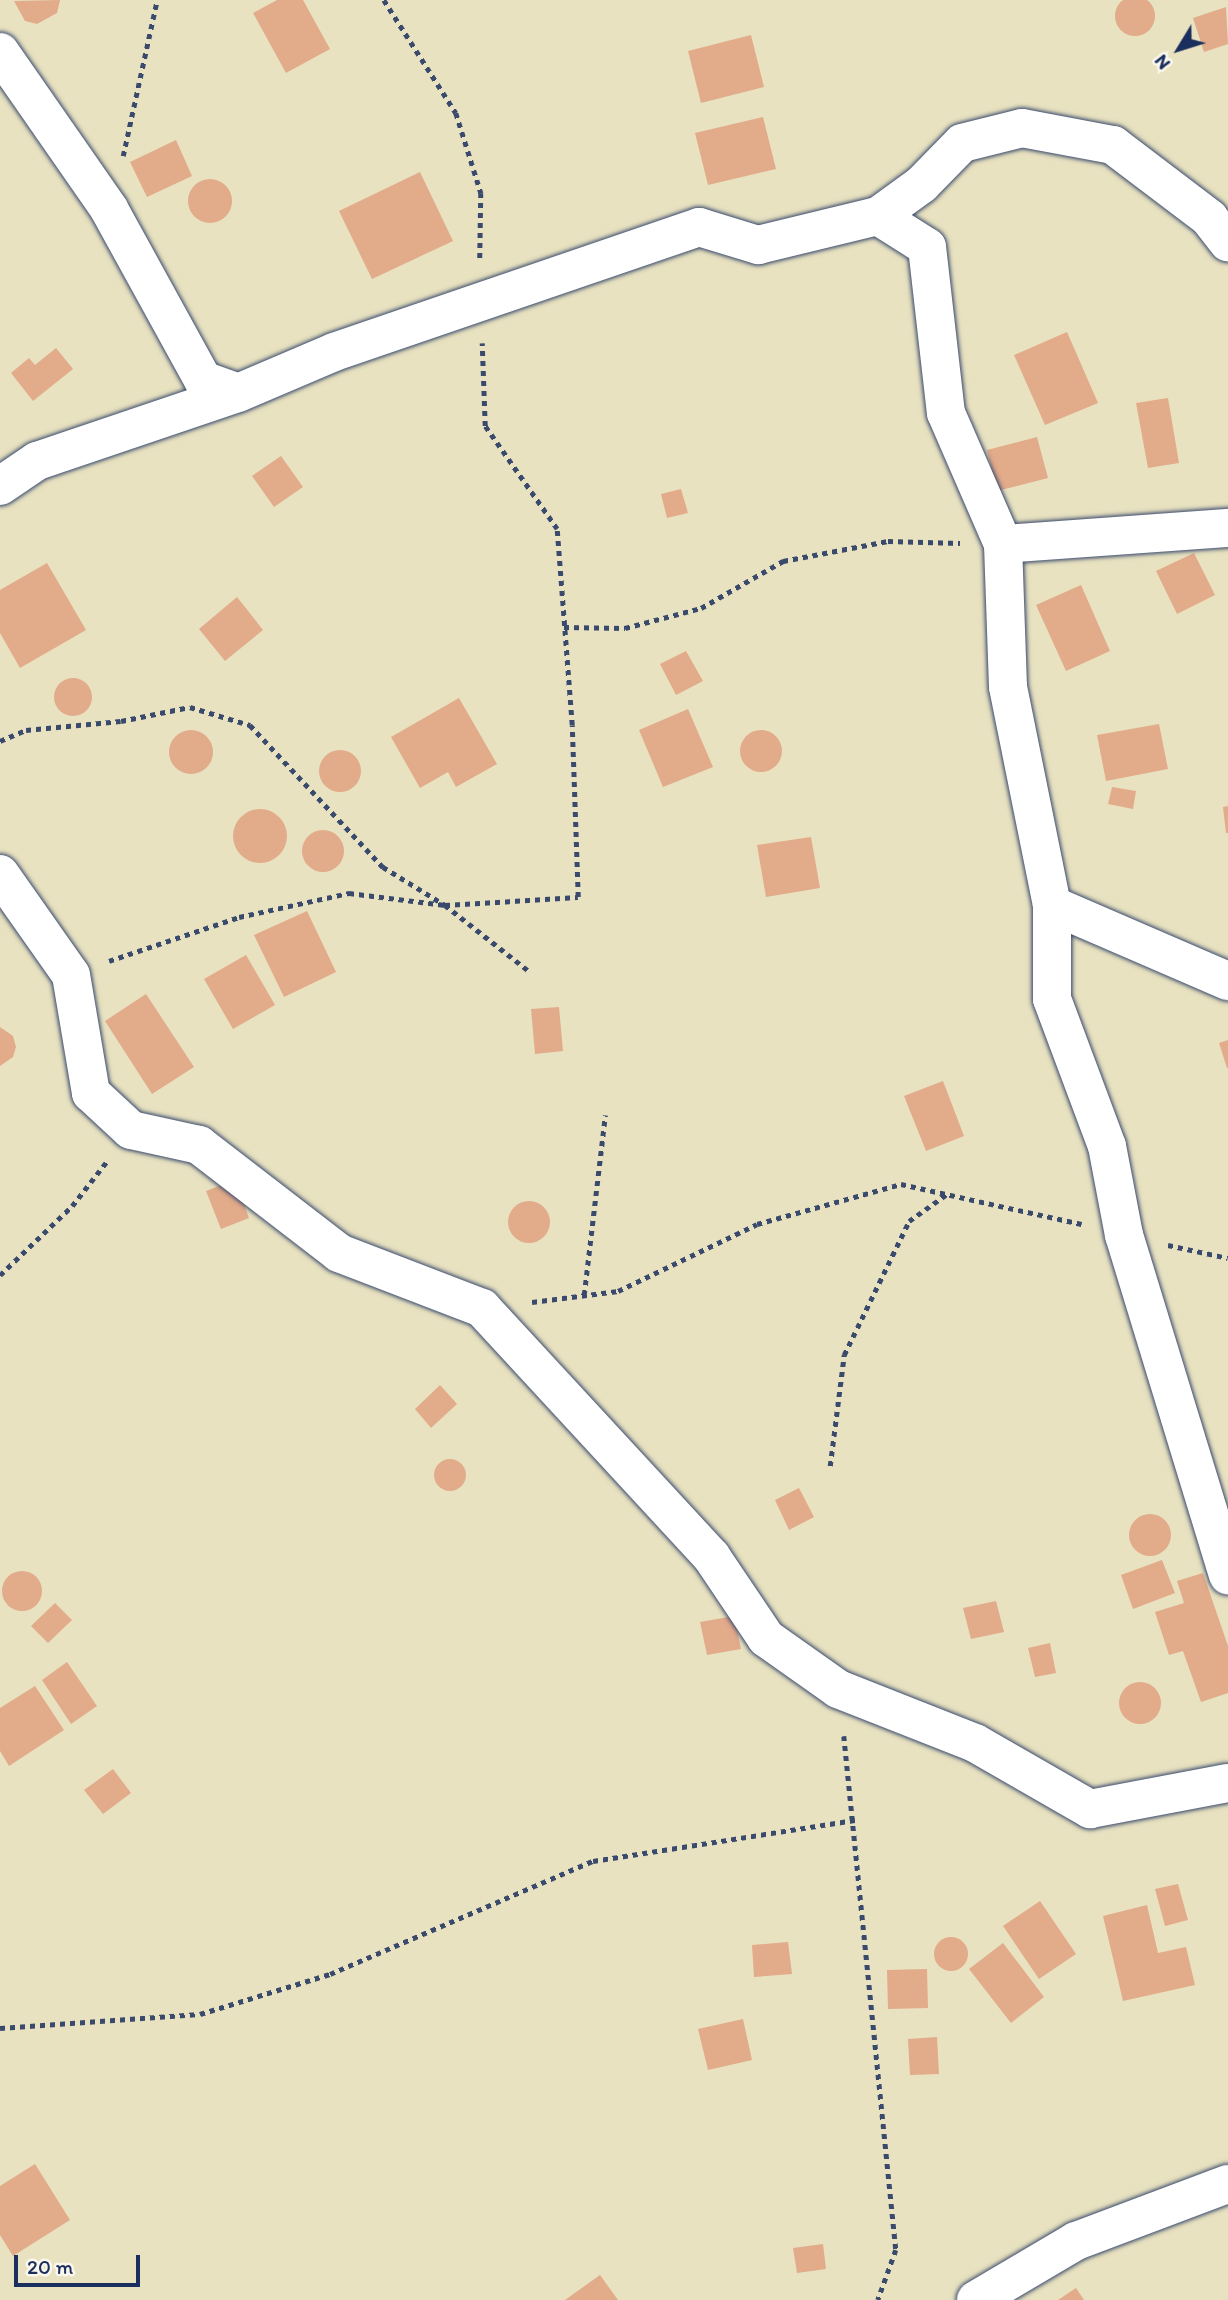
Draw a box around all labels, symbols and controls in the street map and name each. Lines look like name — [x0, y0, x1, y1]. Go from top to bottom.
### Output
north arrow — [1144, 14, 1214, 84]
text: N — [1149, 50, 1175, 74]
scale bar — [18, 2240, 144, 2284]
text: 20 m — [27, 2254, 73, 2279]

